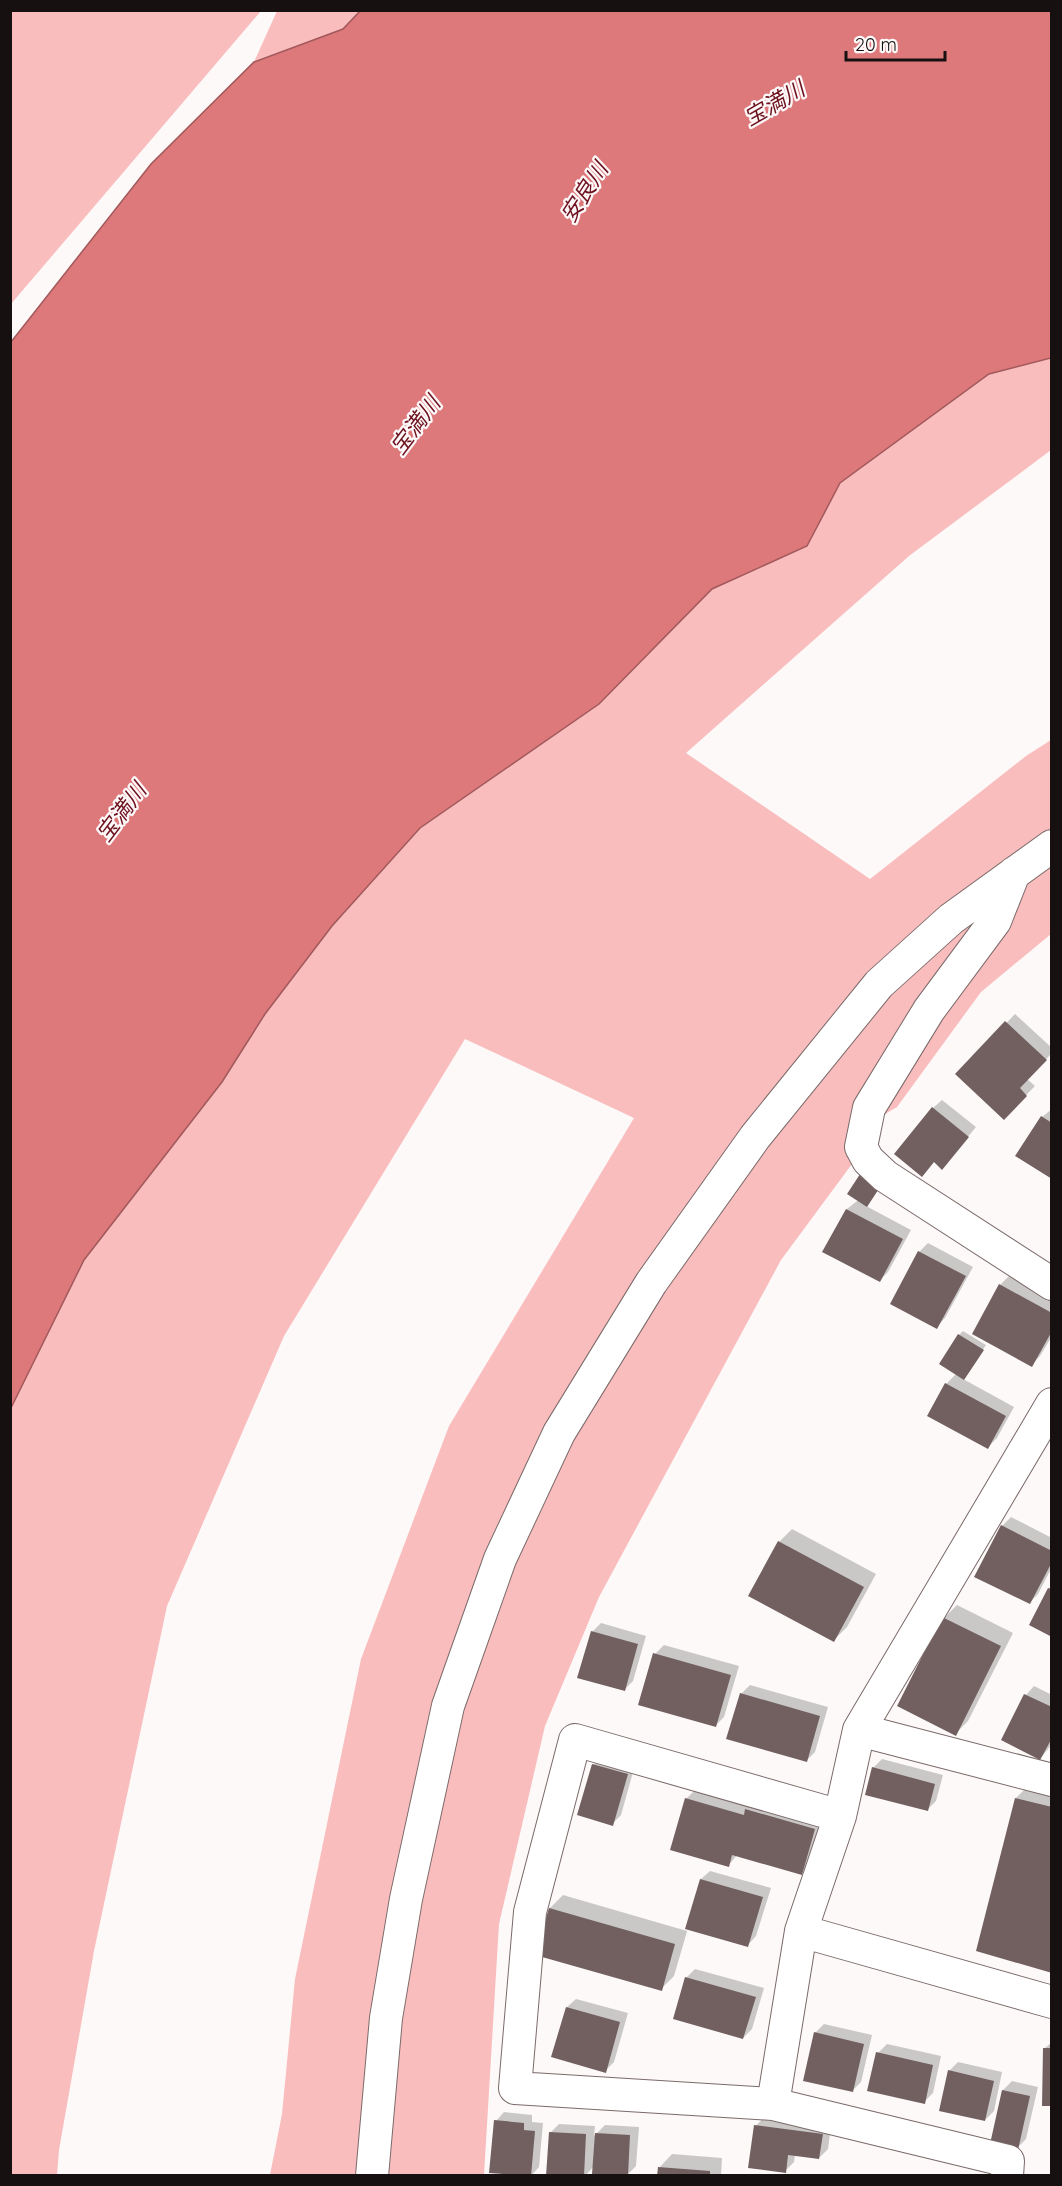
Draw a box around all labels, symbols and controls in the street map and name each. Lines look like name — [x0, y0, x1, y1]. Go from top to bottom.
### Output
scale bar — [846, 24, 945, 62]
text: 20 m — [855, 33, 897, 56]
water label: 宝満川 — [738, 73, 811, 132]
water label: 安良川 — [554, 155, 615, 227]
water label: 宝満川 — [384, 389, 447, 460]
water label: 宝満川 — [90, 776, 153, 847]

